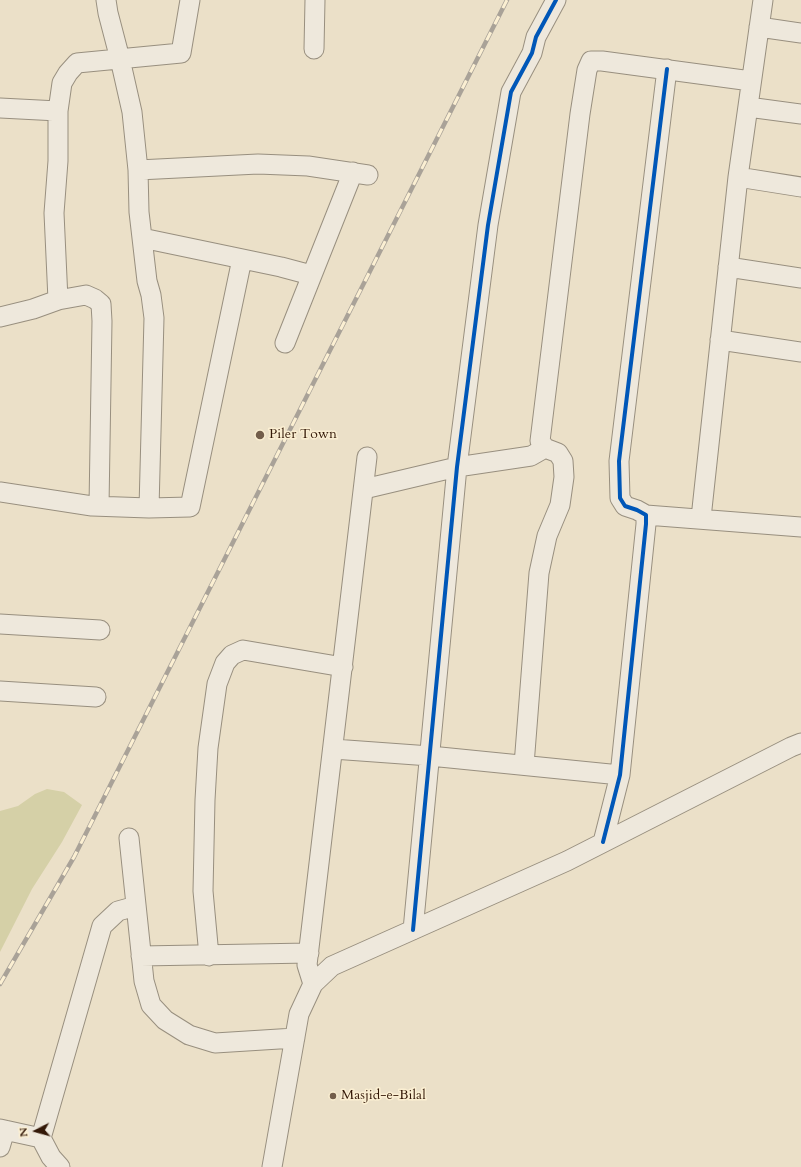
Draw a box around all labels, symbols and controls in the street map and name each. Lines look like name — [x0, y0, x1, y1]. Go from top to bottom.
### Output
place label: Piler Town — [269, 427, 337, 443]
marker: Piler Town — [254, 429, 266, 441]
place label: Masjid-e-Bilal — [341, 1088, 426, 1104]
marker: Masjid-e-Bilal — [328, 1091, 338, 1101]
north arrow — [16, 1111, 56, 1151]
text: N — [16, 1127, 32, 1138]

